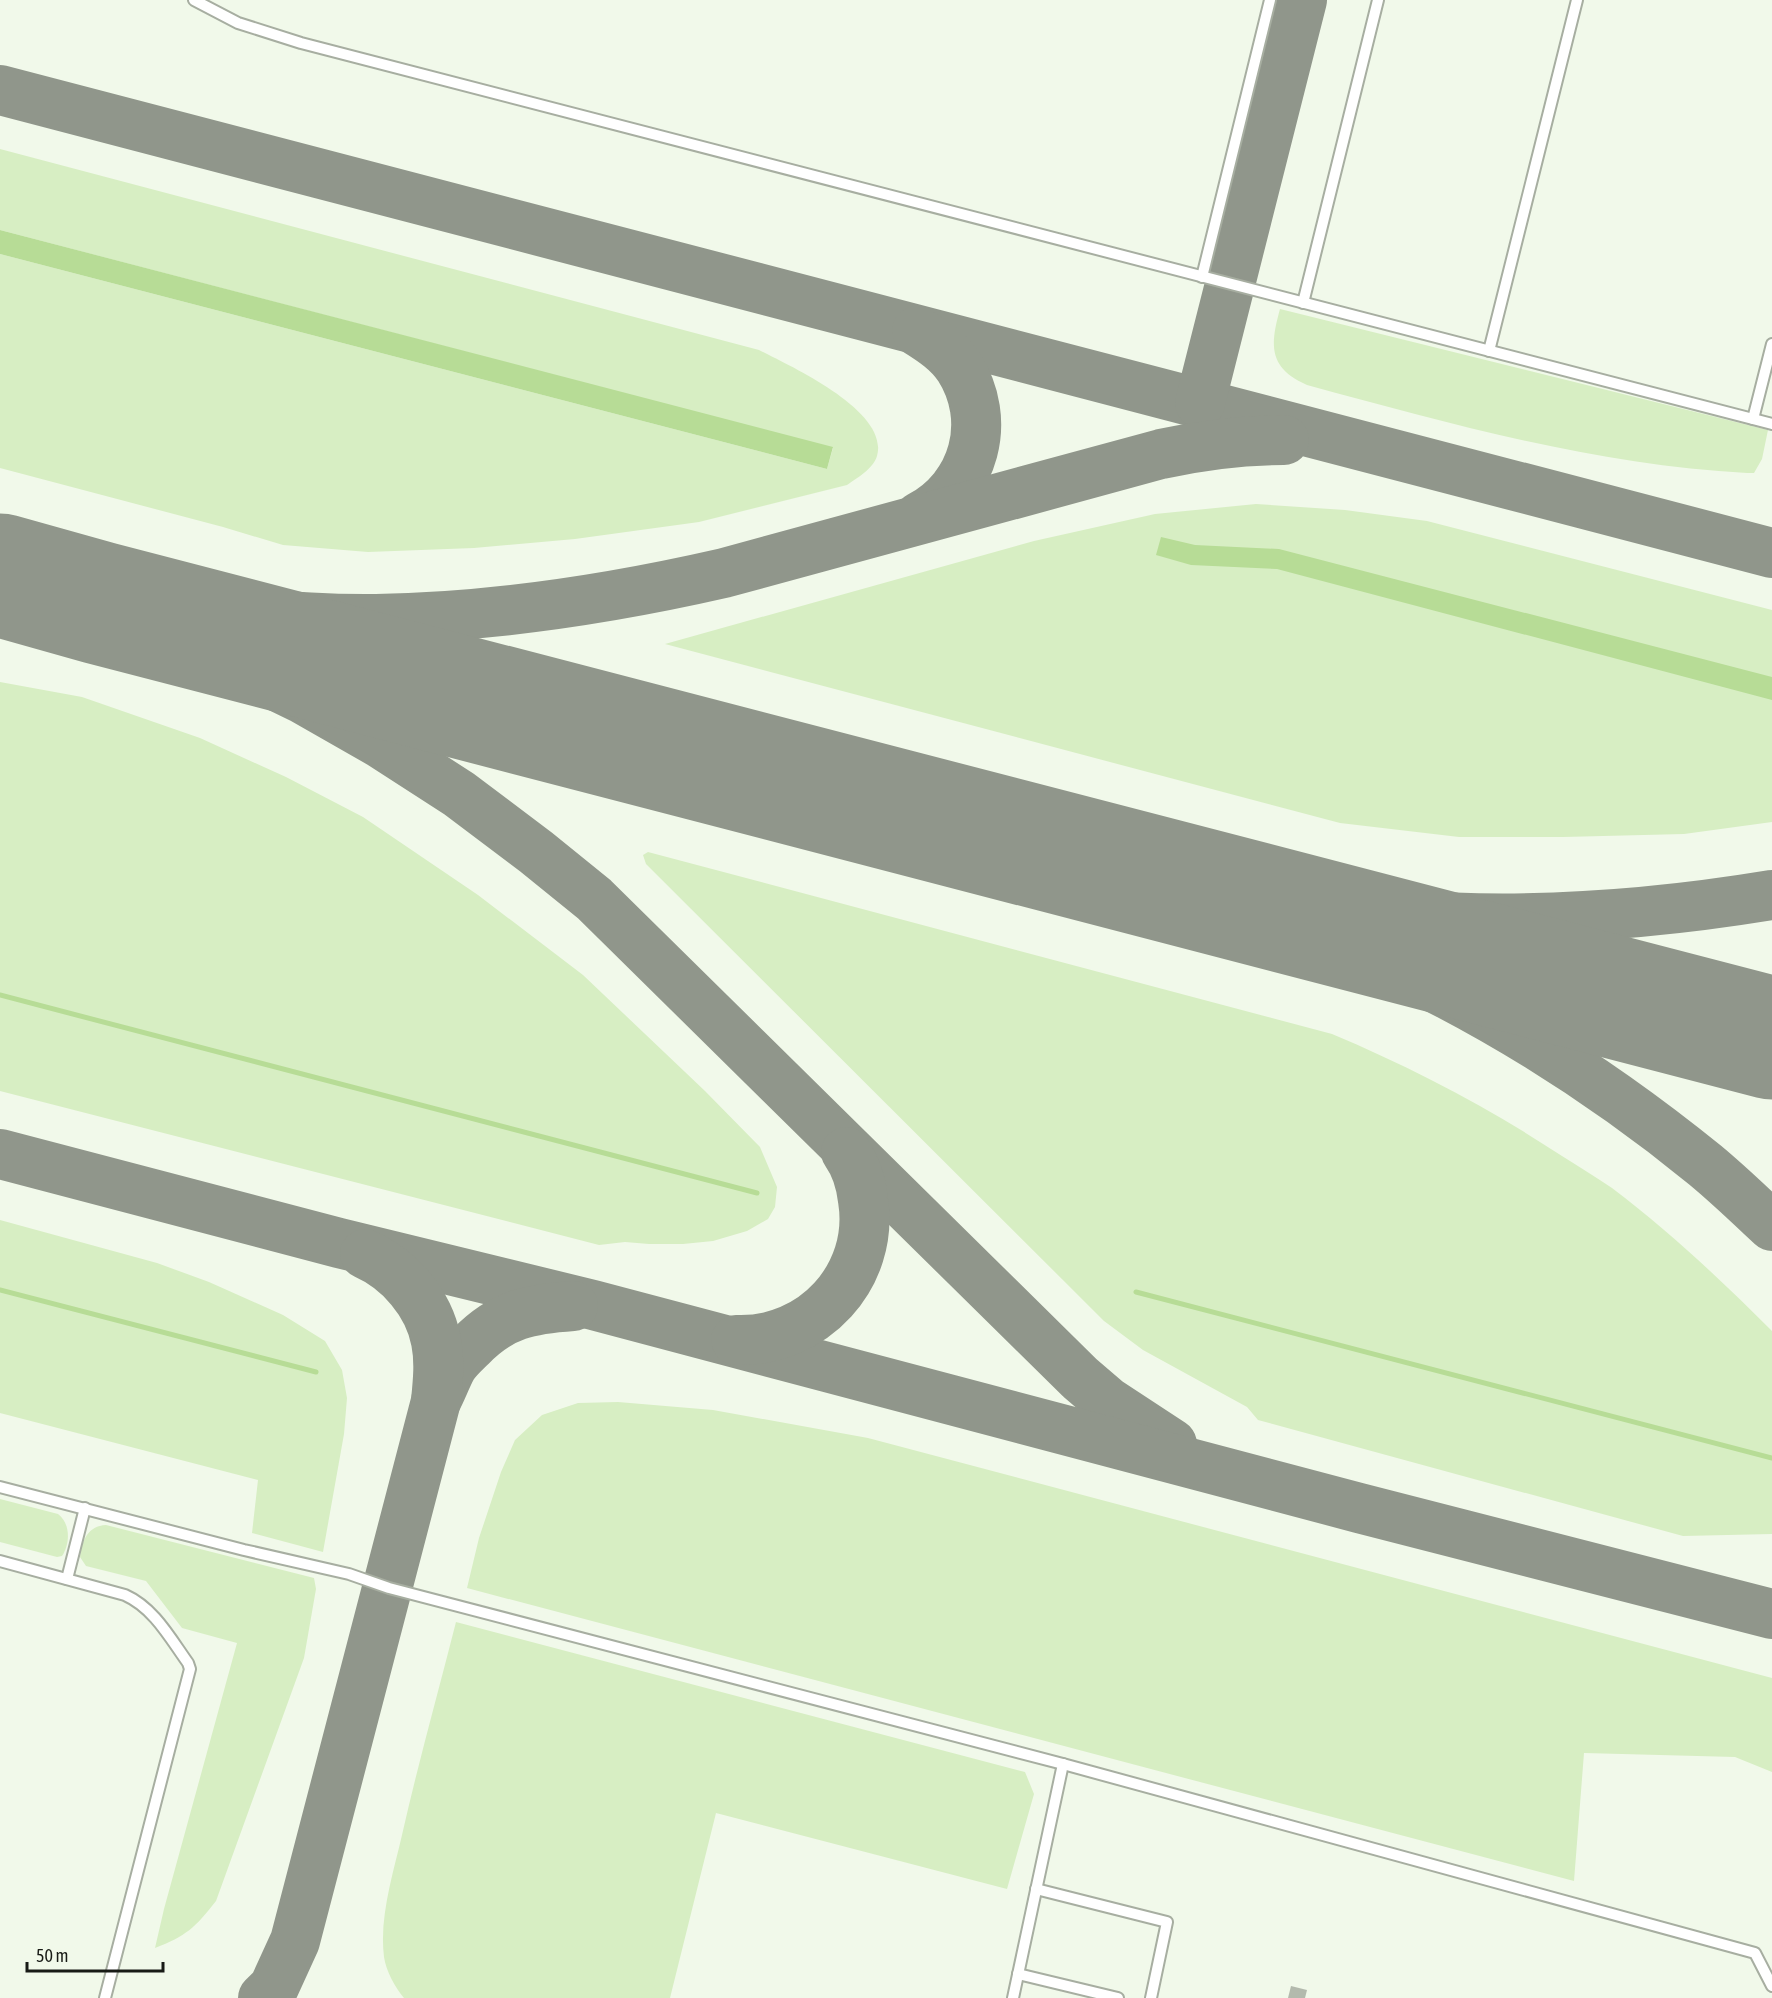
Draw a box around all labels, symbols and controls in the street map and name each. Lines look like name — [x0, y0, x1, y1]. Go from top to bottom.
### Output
scale bar — [27, 1935, 164, 1973]
text: 50 m — [36, 1945, 68, 1966]

